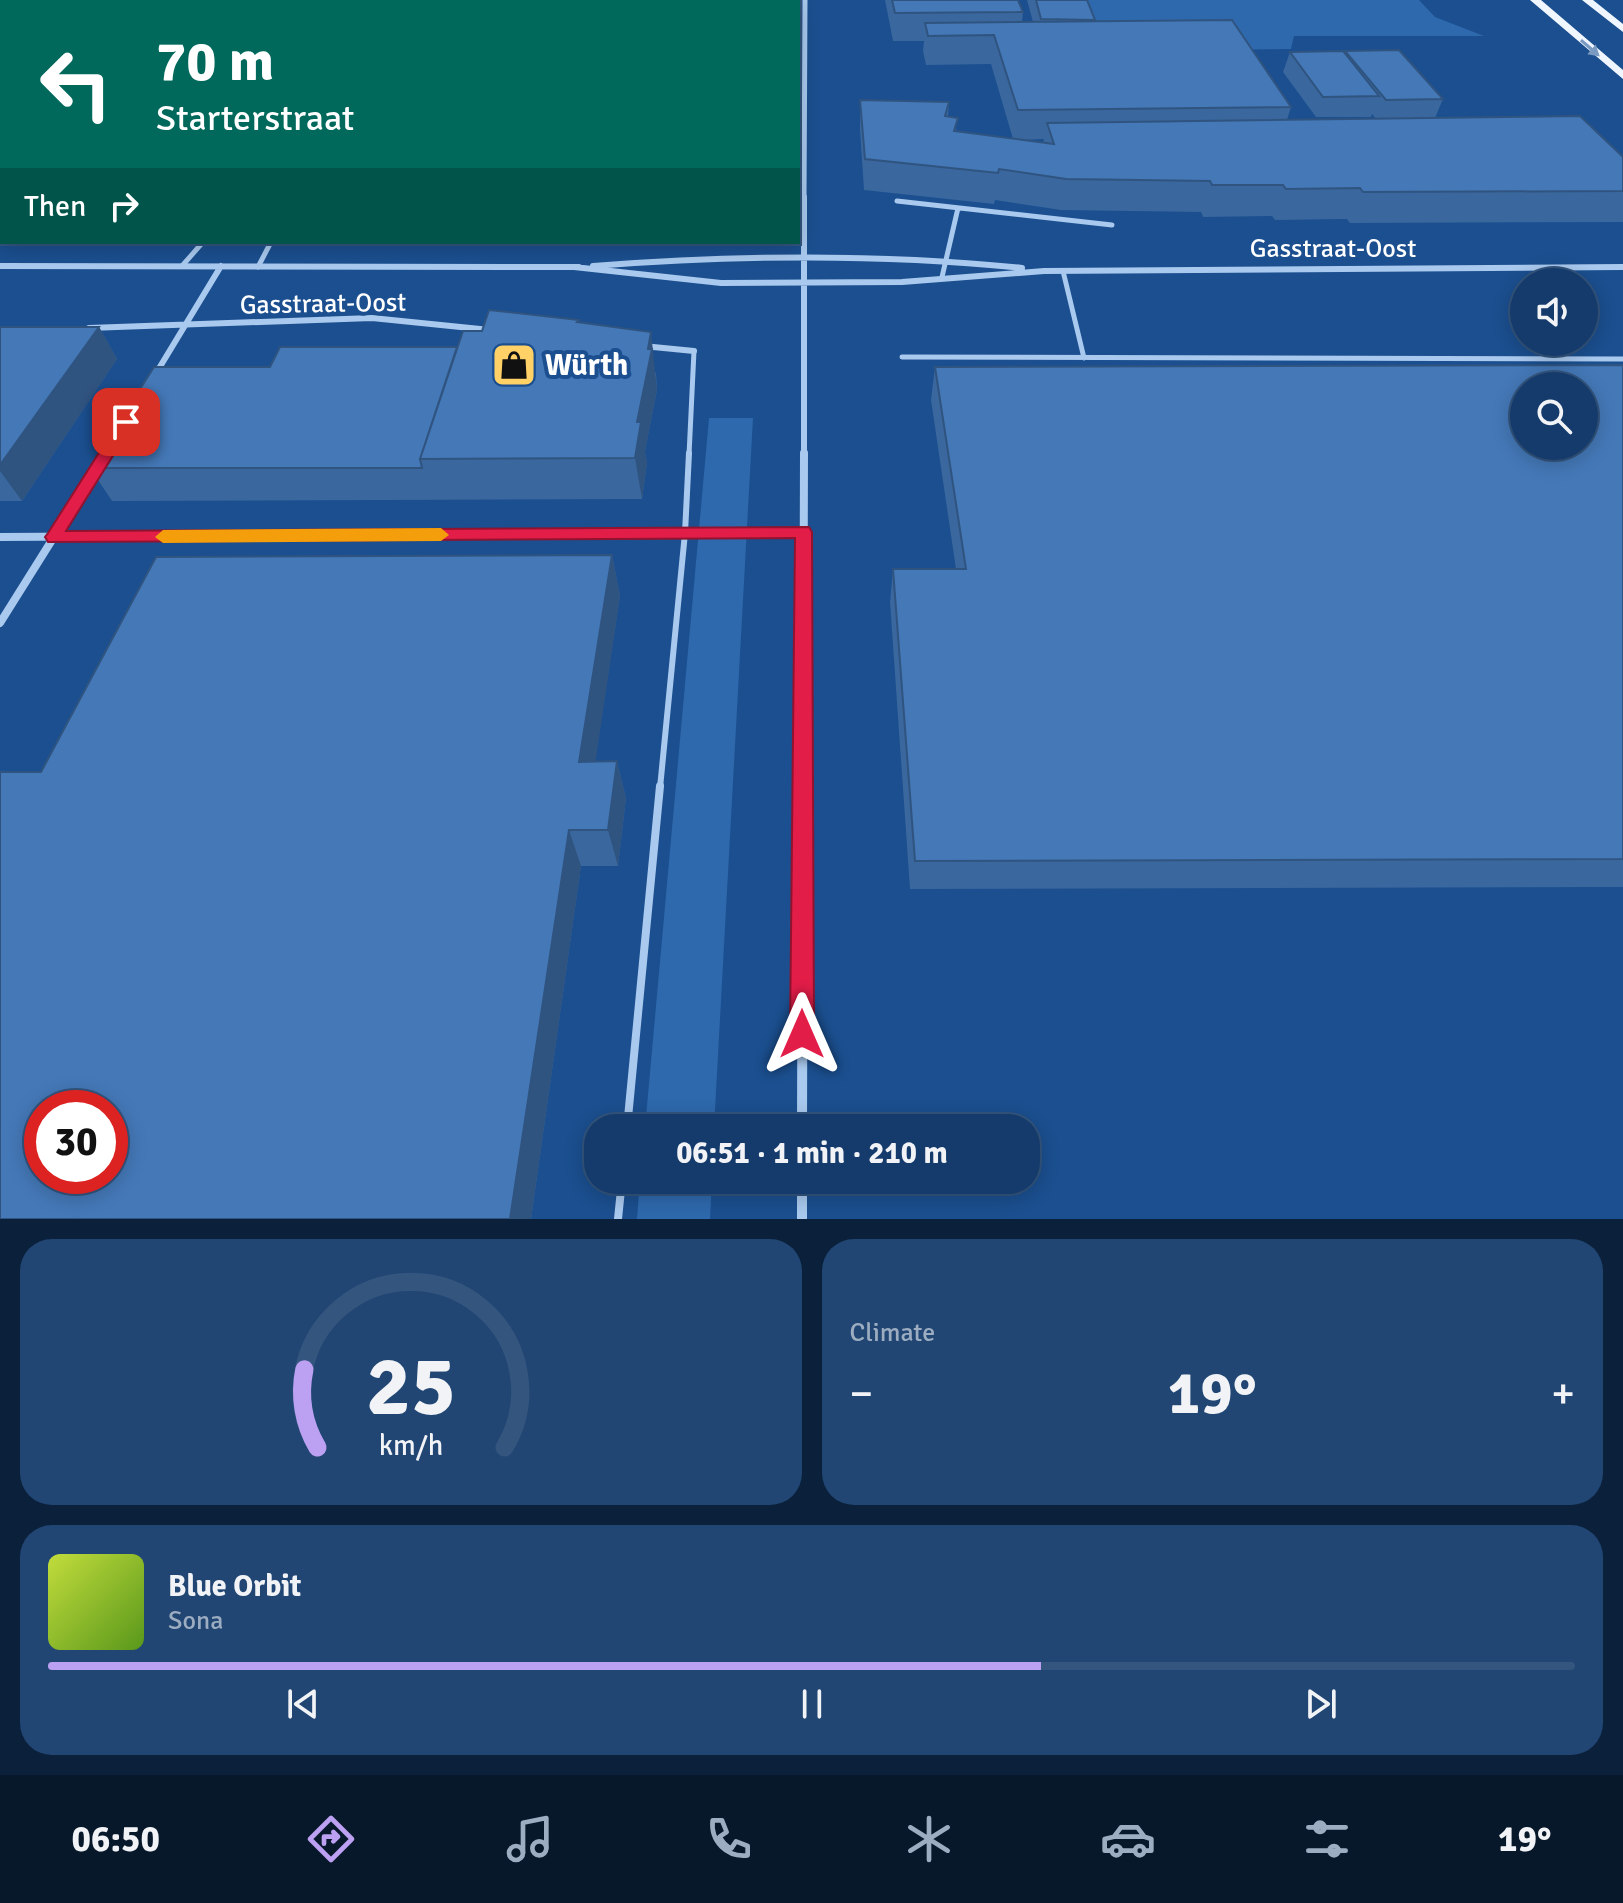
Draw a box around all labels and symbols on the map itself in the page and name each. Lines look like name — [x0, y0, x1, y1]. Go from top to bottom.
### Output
one-way arrow — [1580, 39, 1600, 56]
street label: Gasstraat-Oost — [1250, 233, 1416, 265]
street label: Gasstraat-Oost — [239, 287, 407, 321]
shop icon: Würth — [490, 341, 538, 389]
place label: Würth — [545, 347, 628, 384]
pin — [92, 388, 160, 456]
position arrow — [760, 992, 844, 1076]
speed limit sign: 30 — [24, 1090, 128, 1194]

